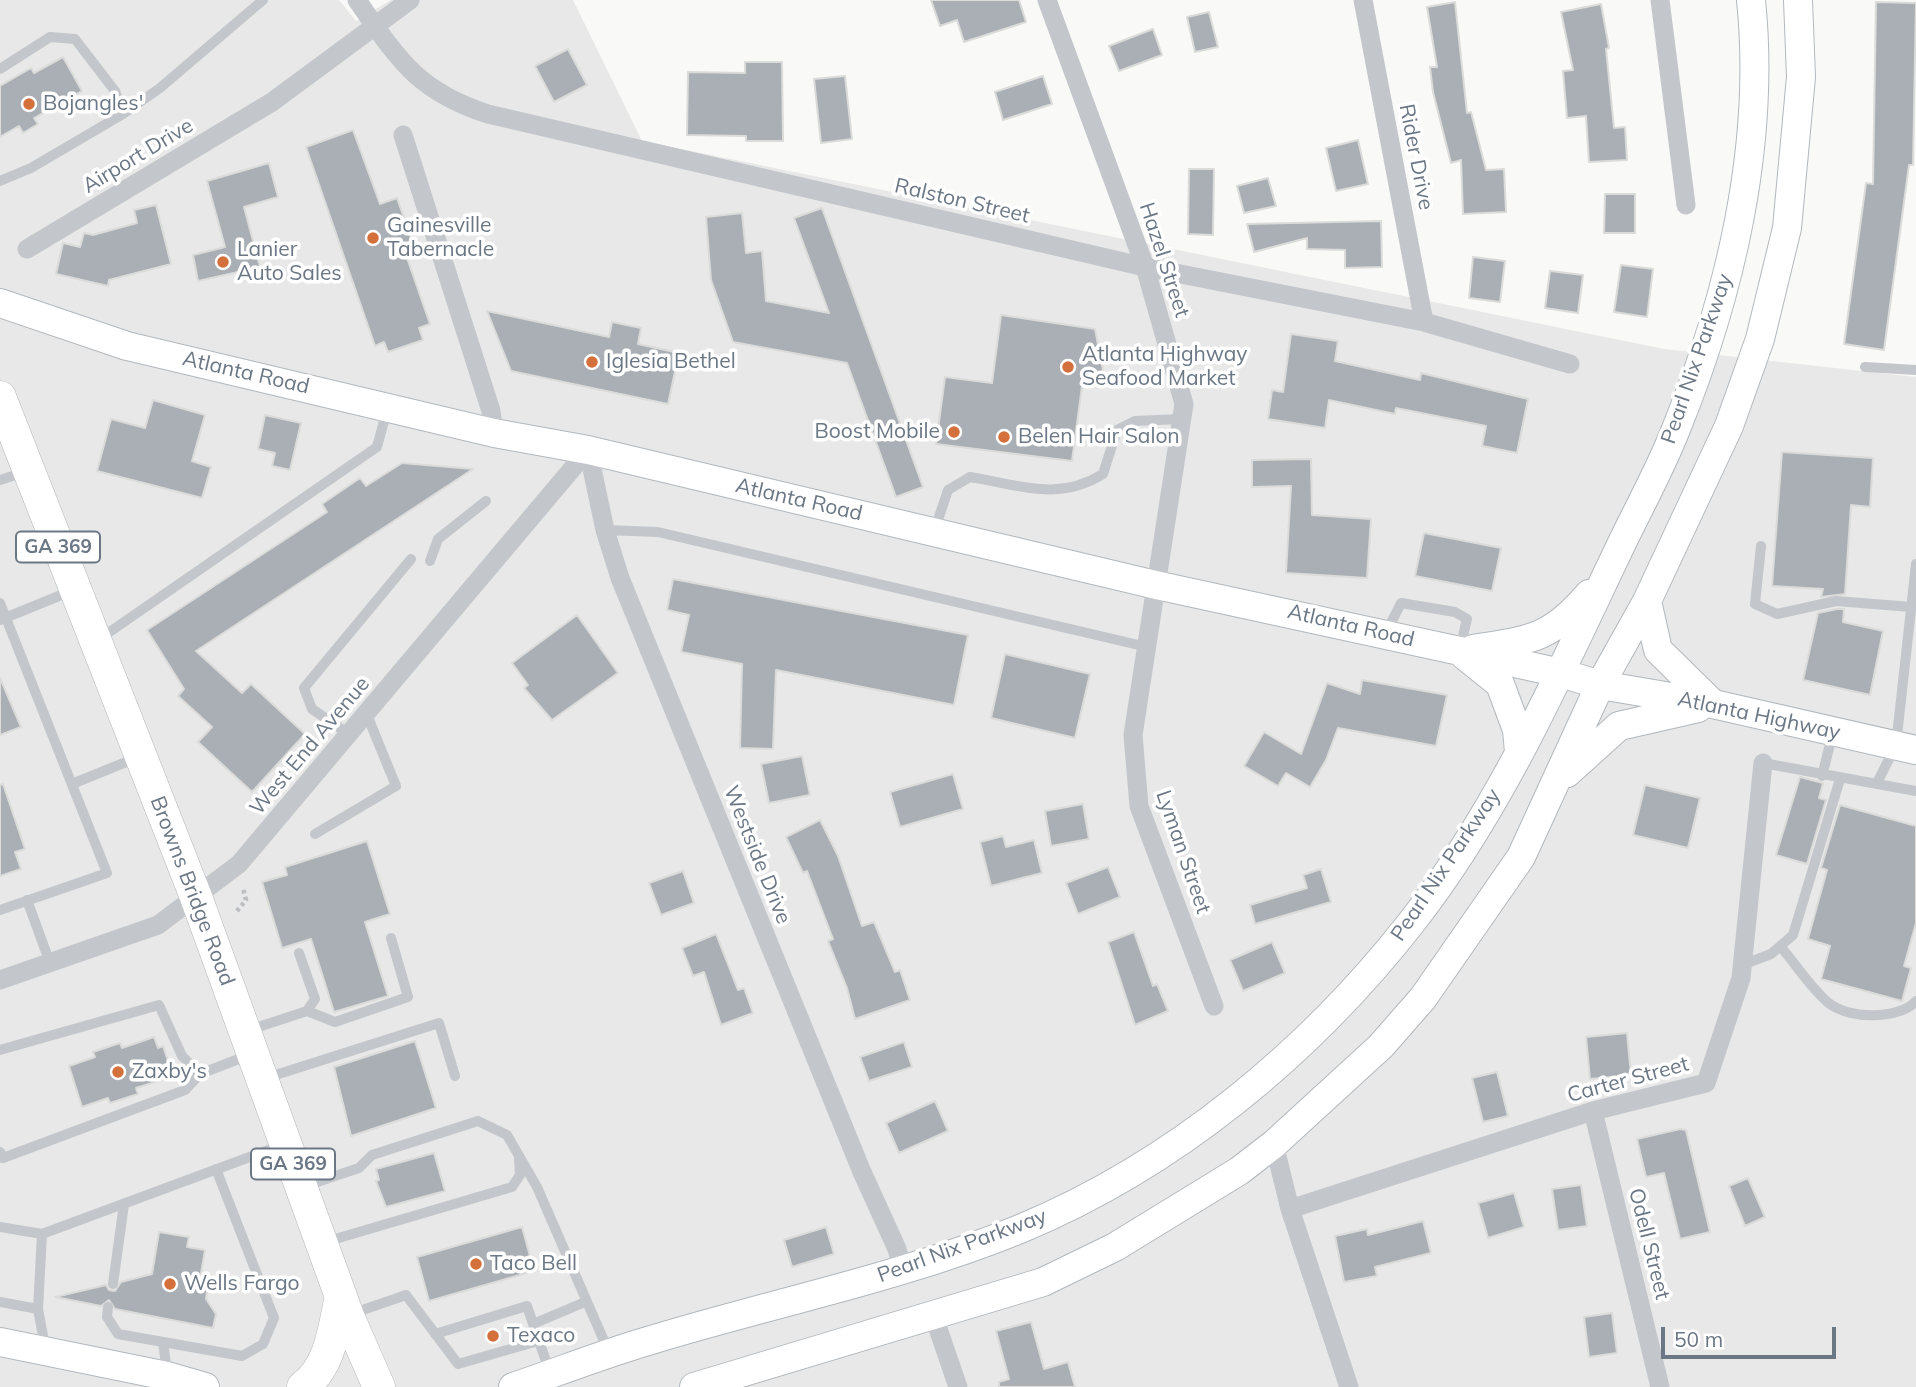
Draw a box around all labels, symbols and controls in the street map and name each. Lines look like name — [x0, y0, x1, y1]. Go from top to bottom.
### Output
place label: Bojangles' — [43, 91, 143, 117]
marker: Bojangles' — [21, 96, 37, 112]
street label: Rider Drive — [1393, 102, 1439, 212]
street label: Airport Drive — [78, 113, 198, 199]
street label: Ralston Street — [892, 173, 1032, 229]
street label: Hazel Street — [1134, 199, 1194, 321]
place label: Gainesville Tabernacle — [387, 213, 494, 263]
marker: Gainesville Tabernacle — [365, 230, 381, 246]
place label: Lanier Auto Sales — [237, 237, 342, 287]
marker: Lanier Auto Sales — [215, 254, 231, 270]
street label: Pearl Nix Parkway — [1656, 271, 1738, 447]
place label: Atlanta Highway Seafood Market — [1082, 342, 1247, 392]
street label: Atlanta Road — [180, 346, 312, 400]
place label: Iglesia Bethel — [606, 349, 736, 375]
marker: Iglesia Bethel — [584, 354, 600, 370]
marker: Atlanta Highway Seafood Market — [1060, 359, 1076, 375]
place label: Boost Mobile — [815, 419, 940, 445]
marker: Boost Mobile — [946, 424, 962, 440]
place label: Belen Hair Salon — [1018, 424, 1180, 450]
marker: Belen Hair Salon — [996, 429, 1012, 445]
street label: Atlanta Road — [733, 473, 865, 527]
road number: GA 369 — [16, 532, 100, 562]
street label: Atlanta Road — [1285, 599, 1417, 653]
street label: West End Avenue — [245, 672, 375, 820]
street label: Atlanta Highway — [1675, 686, 1843, 746]
street label: Westside Drive — [718, 782, 796, 928]
street label: Pearl Nix Parkway — [1386, 784, 1506, 946]
street label: Lyman Street — [1150, 787, 1216, 917]
street label: Browns Bridge Road — [144, 793, 240, 989]
street label: Carter Street — [1565, 1052, 1691, 1108]
place label: Zaxby's — [132, 1059, 207, 1085]
marker: Zaxby's — [110, 1064, 126, 1080]
road number: GA 369 — [251, 1148, 335, 1180]
street label: Odell Street — [1623, 1186, 1675, 1302]
street label: Pearl Nix Parkway — [874, 1204, 1050, 1288]
place label: Taco Bell — [490, 1251, 577, 1277]
marker: Taco Bell — [468, 1256, 484, 1272]
place label: Wells Fargo — [184, 1271, 300, 1297]
marker: Wells Fargo — [162, 1276, 178, 1292]
scale bar — [1664, 1314, 1839, 1358]
place label: Texaco — [507, 1323, 575, 1349]
text: 50 m — [1674, 1326, 1723, 1352]
marker: Texaco — [485, 1328, 501, 1344]

